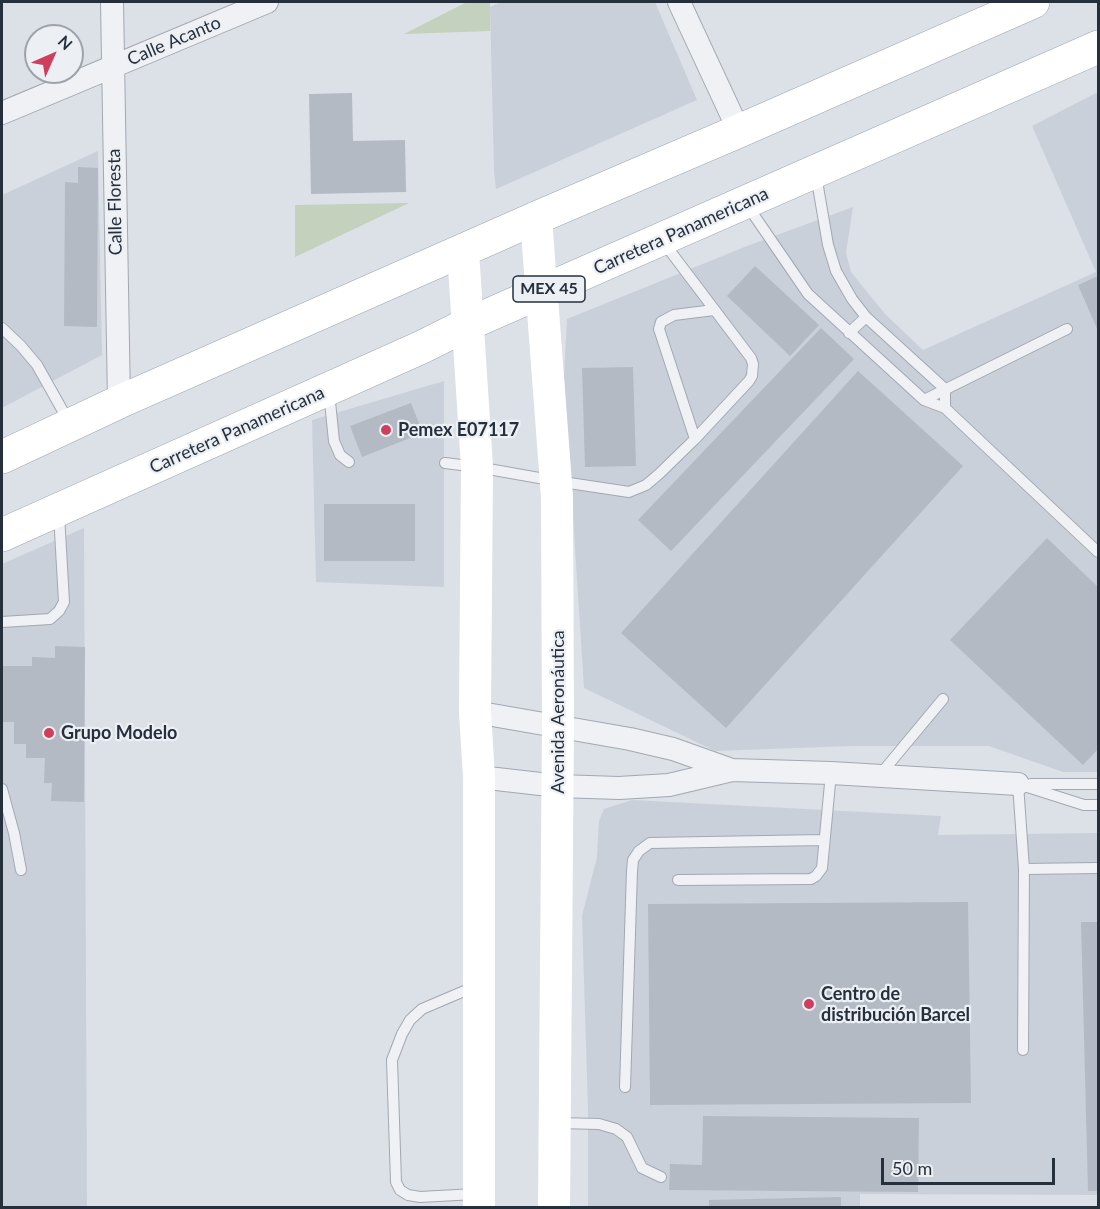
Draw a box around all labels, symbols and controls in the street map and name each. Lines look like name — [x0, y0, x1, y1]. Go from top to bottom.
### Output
street label: Calle Acanto — [124, 12, 224, 70]
north arrow — [24, 24, 84, 84]
text: N — [55, 31, 77, 53]
street label: Calle Floresta — [103, 148, 127, 256]
street label: Carretera Panamericana — [590, 183, 772, 279]
road number: MEX 45 — [513, 276, 585, 302]
street label: Carretera Panamericana — [146, 382, 328, 478]
place label: Pemex E07117 — [398, 419, 519, 441]
marker: Pemex E07117 — [379, 423, 393, 437]
street label: Avenida Aeronáutica — [547, 630, 569, 794]
place label: Grupo Modelo — [61, 722, 177, 744]
marker: Grupo Modelo — [42, 726, 56, 740]
place label: Centro de distribución Barcel — [821, 983, 970, 1026]
marker: Centro de distribución Barcel — [802, 997, 816, 1011]
scale bar — [884, 1146, 1058, 1184]
text: 50 m — [892, 1157, 932, 1179]

